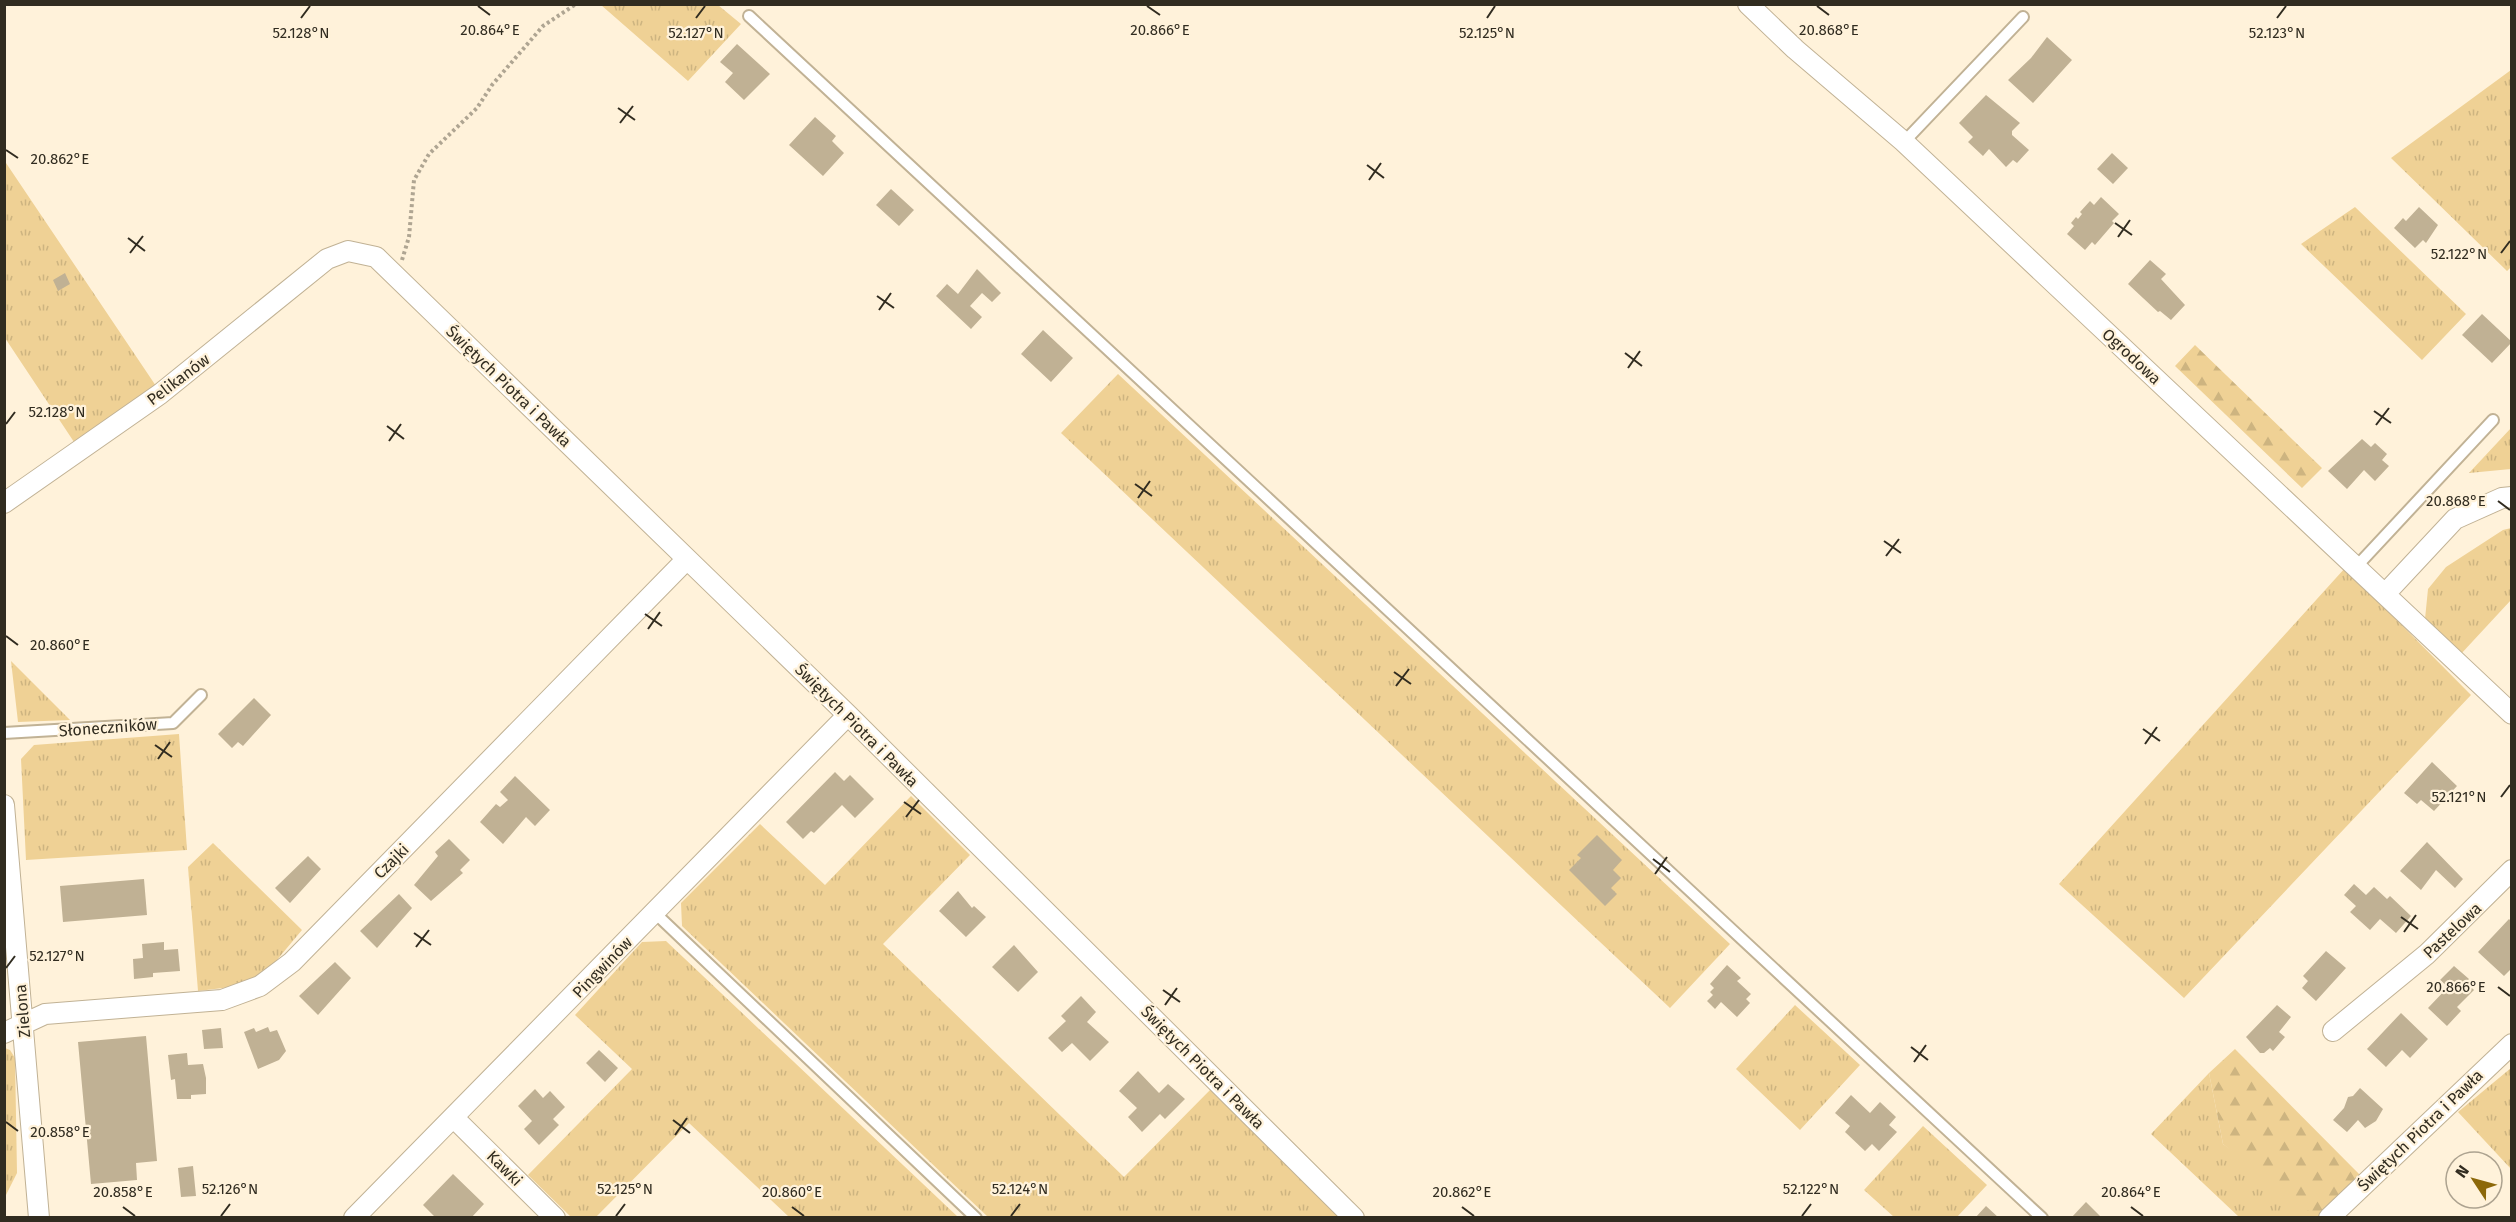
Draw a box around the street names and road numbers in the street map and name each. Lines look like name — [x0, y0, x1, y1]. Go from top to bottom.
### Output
street label: Świętych Piotra i Pawła — [442, 321, 576, 451]
street label: Ogrodowa — [2098, 324, 2165, 388]
street label: Pelikanów — [143, 349, 214, 409]
street label: Świętych Piotra i Pawła — [791, 659, 923, 791]
street label: Słoneczników — [58, 715, 158, 740]
street label: Czajki — [370, 840, 413, 883]
street label: Pastelowa — [2419, 899, 2485, 962]
street label: Pingwinów — [569, 932, 637, 1002]
street label: Zielona — [11, 983, 34, 1038]
street label: Świętych Piotra i Pawła — [1137, 1001, 1269, 1133]
street label: Świętych Piotra i Pawła — [2353, 1065, 2487, 1195]
street label: Kawki — [483, 1147, 526, 1190]

